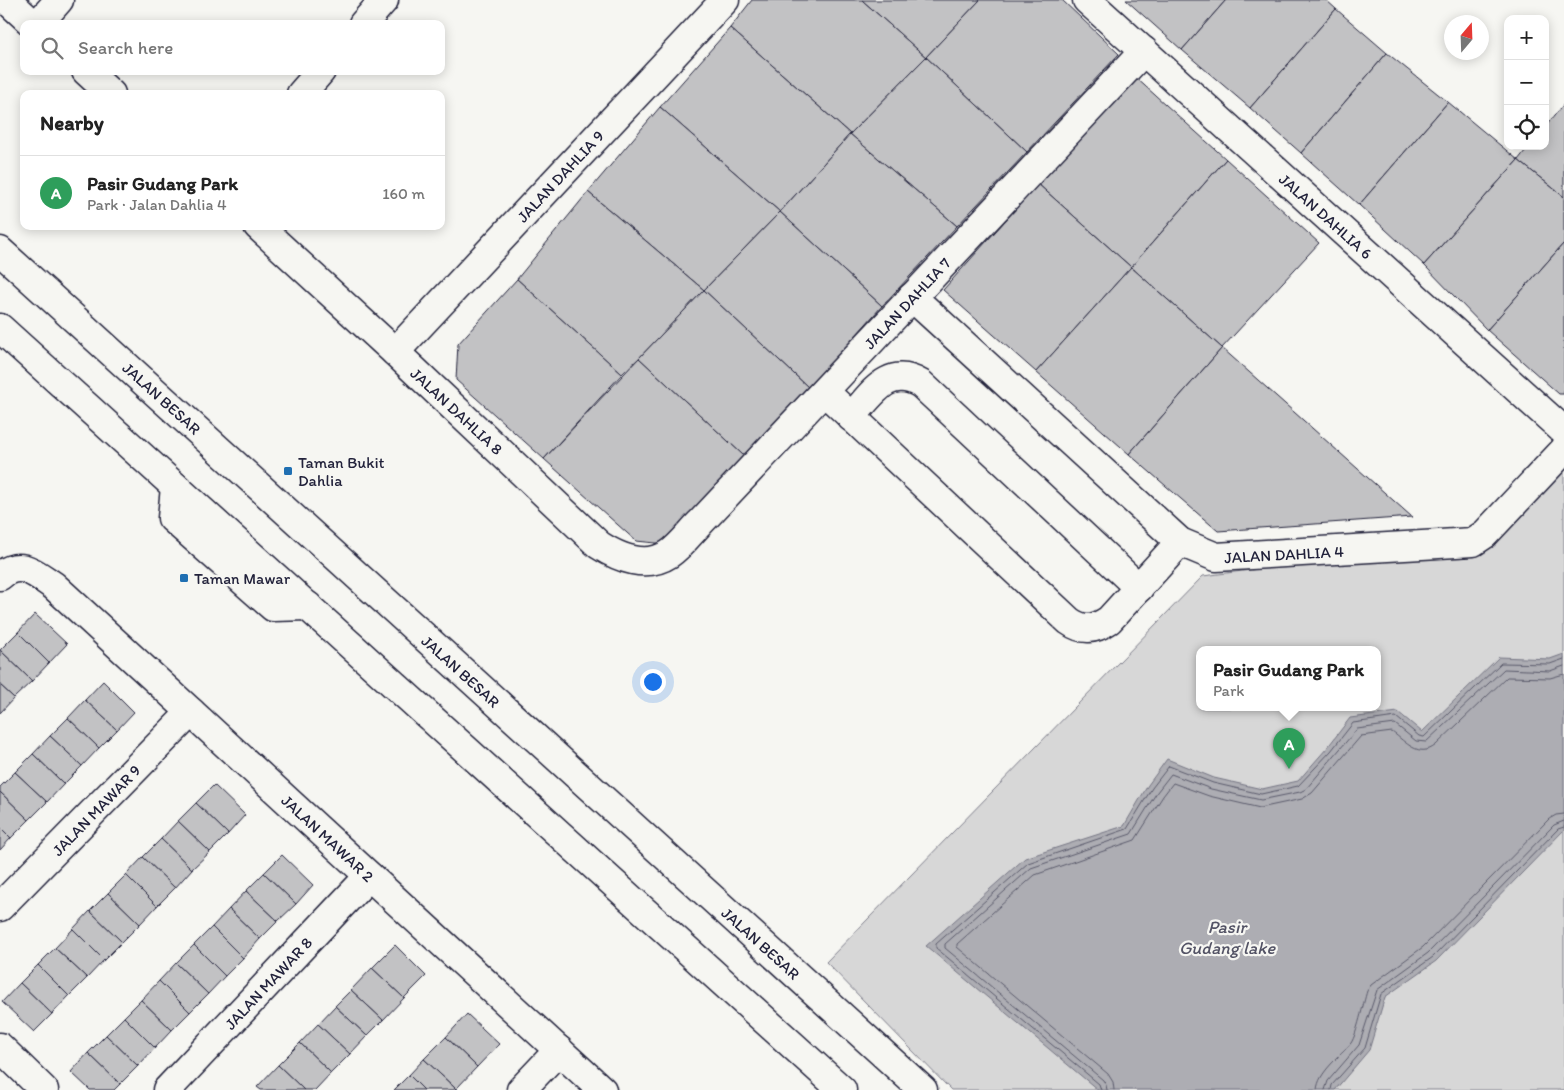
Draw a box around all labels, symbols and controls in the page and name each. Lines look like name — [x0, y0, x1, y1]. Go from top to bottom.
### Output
north arrow — [1444, 15, 1489, 60]
map controls — [1504, 15, 1549, 150]
button: + — [1504, 15, 1549, 60]
search box — [20, 20, 445, 75]
icon: search — [38, 34, 66, 62]
text: Search here — [78, 36, 173, 59]
button: − — [1504, 60, 1549, 105]
button: locate — [1504, 105, 1549, 150]
text: Nearby — [40, 110, 104, 135]
street label: JALAN DAHLIA 9 — [513, 126, 608, 226]
street label: JALAN DAHLIA 6 — [1275, 170, 1376, 263]
text: Pasir Gudang Park — [87, 172, 238, 195]
text: A — [51, 184, 61, 203]
text: 160 m — [382, 184, 425, 203]
text: Park · Jalan Dahlia 4 — [87, 195, 227, 214]
street label: JALAN DAHLIA 7 — [860, 254, 955, 353]
street label: JALAN BESAR — [119, 358, 205, 439]
street label: JALAN DAHLIA 8 — [407, 364, 507, 459]
place label: Taman Bukit Dahlia — [298, 453, 385, 490]
marker: Taman Bukit Dahlia — [282, 465, 294, 477]
street label: JALAN DAHLIA 4 — [1224, 542, 1345, 567]
place label: Taman Mawar — [194, 569, 291, 588]
marker: Taman Mawar — [178, 572, 190, 584]
street label: JALAN BESAR — [418, 631, 504, 712]
popup — [1196, 646, 1381, 711]
text: Pasir Gudang Park — [1213, 658, 1364, 681]
your location — [640, 669, 666, 695]
text: Park — [1213, 681, 1244, 700]
pin: A — [1273, 728, 1305, 769]
street label: JALAN MAWAR 9 — [48, 761, 145, 860]
street label: JALAN MAWAR 2 — [278, 791, 378, 886]
street label: JALAN BESAR — [718, 903, 804, 984]
water label: Pasir Gudang lake — [1179, 916, 1277, 959]
street label: JALAN MAWAR 8 — [221, 933, 316, 1034]

